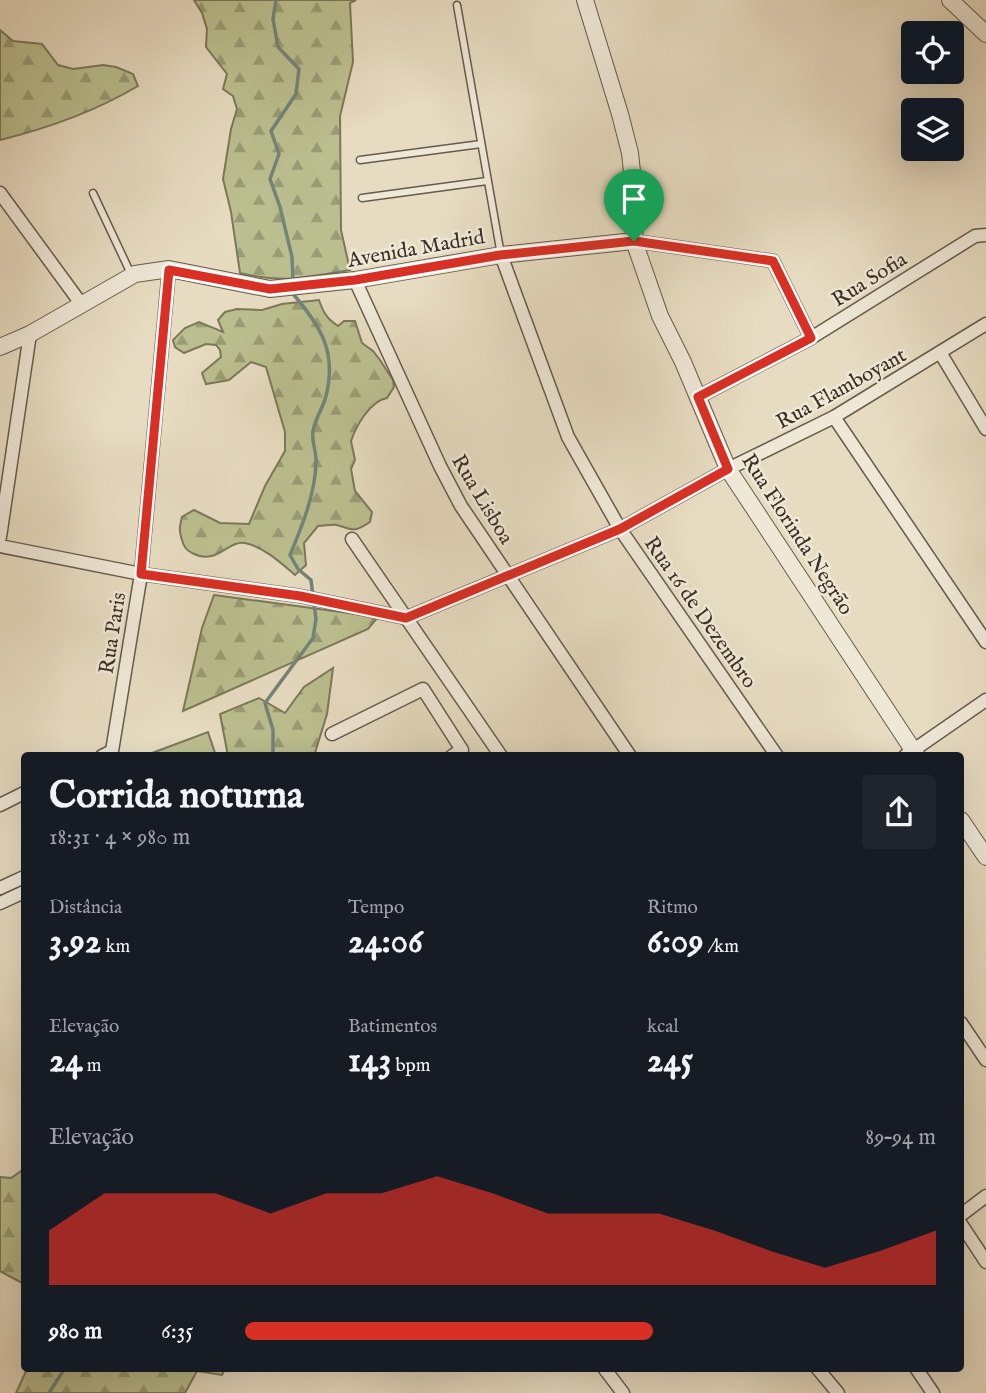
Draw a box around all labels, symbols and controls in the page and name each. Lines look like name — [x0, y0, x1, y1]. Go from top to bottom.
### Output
map controls — [901, 21, 964, 161]
button: locate — [901, 21, 964, 84]
button: layers — [901, 98, 964, 161]
pin — [604, 169, 664, 241]
icon: arrive — [615, 180, 653, 218]
street label: Avenida Madrid — [345, 224, 488, 275]
street label: Rua Sofia — [827, 246, 913, 314]
street label: Rua Flamboyant — [772, 342, 912, 436]
street label: Rua Florinda Negrão — [735, 449, 859, 620]
street label: Rua Lisboa — [444, 450, 520, 550]
street label: Rua 16 de Dezembro — [637, 532, 762, 694]
street label: Rua Paris — [94, 591, 133, 676]
text: Corrida noturna — [49, 773, 304, 821]
button: share — [862, 775, 936, 849]
text: 18:31 · 4 × 980 m — [49, 823, 190, 852]
text: Distância — [49, 896, 122, 920]
text: Tempo — [348, 896, 404, 920]
text: Ritmo — [647, 896, 698, 920]
text: 3.92 — [49, 920, 101, 965]
text: 24:06 — [348, 920, 423, 965]
text: 6:09 — [647, 920, 703, 965]
text: km — [101, 935, 130, 959]
text: /km — [703, 935, 739, 959]
text: Elevação — [49, 1015, 119, 1039]
text: Batimentos — [348, 1015, 437, 1039]
text: kcal — [647, 1015, 679, 1039]
text: 24 — [49, 1039, 83, 1084]
text: 143 — [348, 1039, 391, 1084]
text: 245 — [647, 1039, 693, 1084]
text: m — [83, 1054, 101, 1078]
text: bpm — [391, 1054, 431, 1078]
text: Elevação — [49, 1123, 134, 1152]
text: 89–94 m — [865, 1123, 936, 1152]
text: 980 m — [49, 1317, 102, 1346]
text: 6:35 — [161, 1317, 194, 1346]

